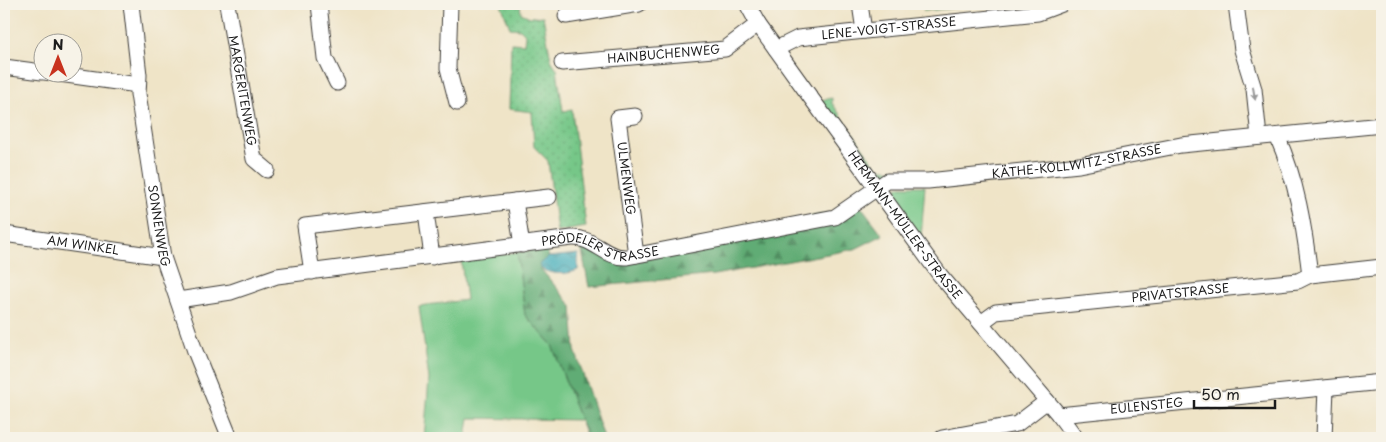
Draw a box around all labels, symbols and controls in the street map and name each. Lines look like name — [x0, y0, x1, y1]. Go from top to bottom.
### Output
street label: LENE-VOIGT-STRASSE — [821, 12, 957, 44]
north arrow — [32, 32, 82, 82]
text: N — [52, 34, 64, 55]
street label: MARGERITENWEG — [225, 34, 262, 147]
street label: HAINBUCHENWEG — [606, 39, 721, 67]
one-way arrow — [1250, 85, 1258, 101]
street label: KÄTHE-KOLLWITZ-STRASSE — [991, 139, 1163, 182]
street label: ULMENWEG — [613, 141, 641, 216]
street label: HERMANN-MÜLLER-STRASSE — [844, 147, 967, 303]
street label: SONNENWEG — [144, 184, 176, 269]
street label: PRÖDELER STRASSE — [540, 228, 661, 265]
street label: AM WINKEL — [46, 230, 121, 259]
street label: PRIVATSTRASSE — [1131, 278, 1230, 306]
scale bar — [1194, 377, 1275, 409]
text: 50 m — [1201, 382, 1240, 405]
street label: EULENSTEG — [1109, 392, 1184, 418]

